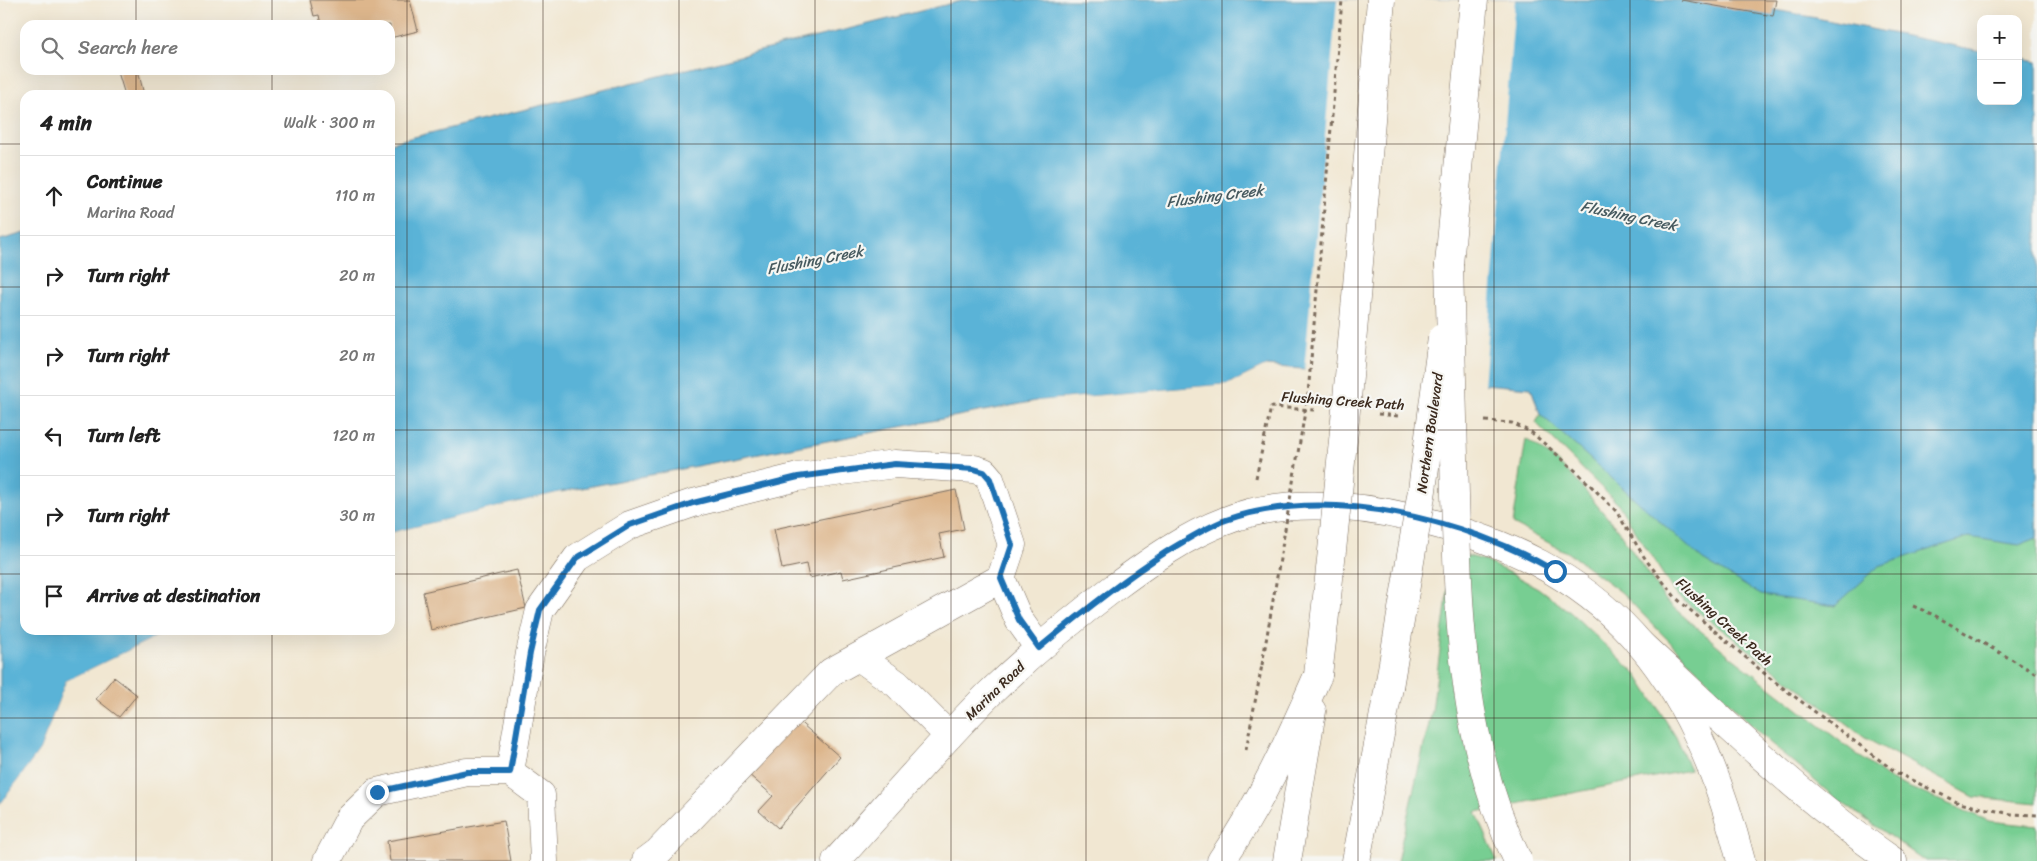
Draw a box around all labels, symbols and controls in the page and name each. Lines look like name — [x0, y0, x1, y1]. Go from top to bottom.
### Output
map controls — [1977, 15, 2022, 105]
button: + — [1977, 15, 2022, 60]
search box — [20, 20, 395, 75]
text: Search here — [78, 31, 178, 64]
icon: search — [38, 34, 66, 62]
button: − — [1977, 60, 2022, 105]
text: 4 min — [40, 104, 92, 142]
text: Walk · 300 m — [284, 108, 375, 137]
text: Continue — [87, 165, 163, 198]
water label: Flushing Creek — [1165, 177, 1267, 215]
text: 110 m — [335, 181, 375, 210]
icon: ahead — [40, 182, 68, 210]
water label: Flushing Creek — [1579, 193, 1681, 239]
text: Marina Road — [87, 198, 174, 227]
water label: Flushing Creek — [765, 238, 867, 282]
text: Turn right — [87, 259, 169, 292]
text: 20 m — [339, 261, 375, 290]
icon: right — [40, 262, 68, 290]
text: Turn right — [87, 339, 169, 372]
text: 20 m — [339, 341, 375, 370]
icon: right — [40, 342, 68, 370]
street label: Northern Boulevard — [1409, 370, 1451, 495]
street label: Flushing Creek Path — [1281, 384, 1405, 418]
text: Turn left — [87, 419, 160, 452]
text: 120 m — [332, 421, 375, 450]
icon: left — [40, 422, 68, 450]
text: Turn right — [87, 499, 169, 532]
text: 30 m — [340, 501, 375, 530]
icon: right — [40, 502, 68, 530]
route start — [1544, 560, 1567, 583]
street label: Flushing Creek Path — [1670, 571, 1778, 673]
text: Arrive at destination — [87, 579, 260, 612]
icon: arrive — [40, 582, 68, 610]
street label: Marina Road — [959, 654, 1032, 726]
route end — [366, 781, 389, 804]

